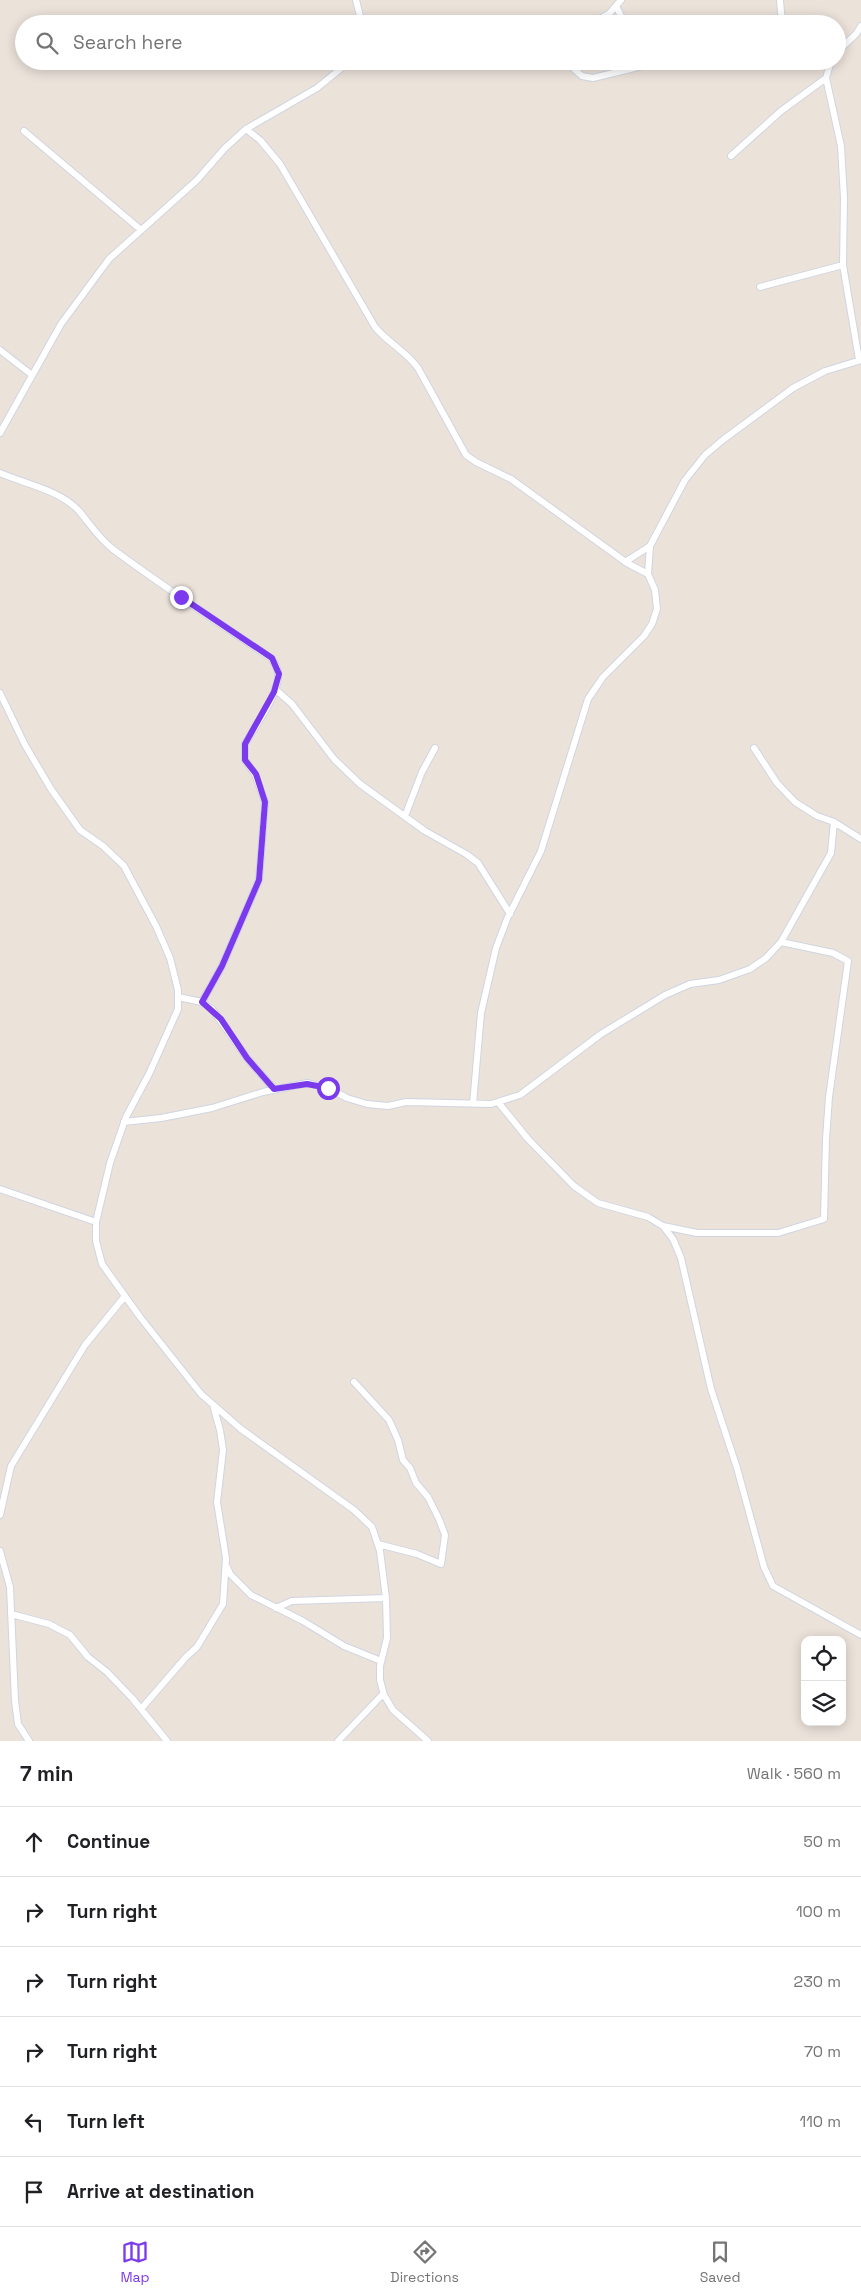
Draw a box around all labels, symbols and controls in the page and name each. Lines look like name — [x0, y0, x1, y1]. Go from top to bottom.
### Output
search box — [15, 15, 846, 70]
icon: search — [33, 29, 61, 57]
text: Search here — [73, 30, 183, 55]
route end — [170, 586, 193, 609]
route start — [317, 1077, 340, 1100]
map controls — [801, 1636, 846, 1726]
button: locate — [801, 1636, 846, 1681]
button: layers — [801, 1681, 846, 1726]
text: 7 min — [20, 1760, 73, 1787]
text: Walk · 560 m — [747, 1763, 841, 1784]
icon: ahead — [20, 1828, 48, 1856]
text: Continue — [67, 1829, 150, 1854]
text: 50 m — [803, 1831, 841, 1852]
icon: right — [20, 1898, 48, 1926]
text: Turn right — [67, 1899, 157, 1924]
text: 100 m — [796, 1901, 841, 1922]
icon: right — [20, 1968, 48, 1996]
text: Turn right — [67, 1969, 157, 1994]
text: 230 m — [794, 1971, 841, 1992]
icon: right — [20, 2038, 48, 2066]
text: Turn right — [67, 2039, 157, 2064]
text: 70 m — [804, 2041, 841, 2062]
icon: left — [20, 2108, 48, 2136]
text: Turn left — [67, 2109, 145, 2134]
text: 110 m — [799, 2111, 841, 2132]
icon: arrive — [20, 2178, 48, 2206]
text: Arrive at destination — [67, 2179, 255, 2204]
tab: Map — [120, 2238, 150, 2286]
tab: Directions — [390, 2238, 459, 2286]
tab: Saved — [700, 2238, 741, 2286]

